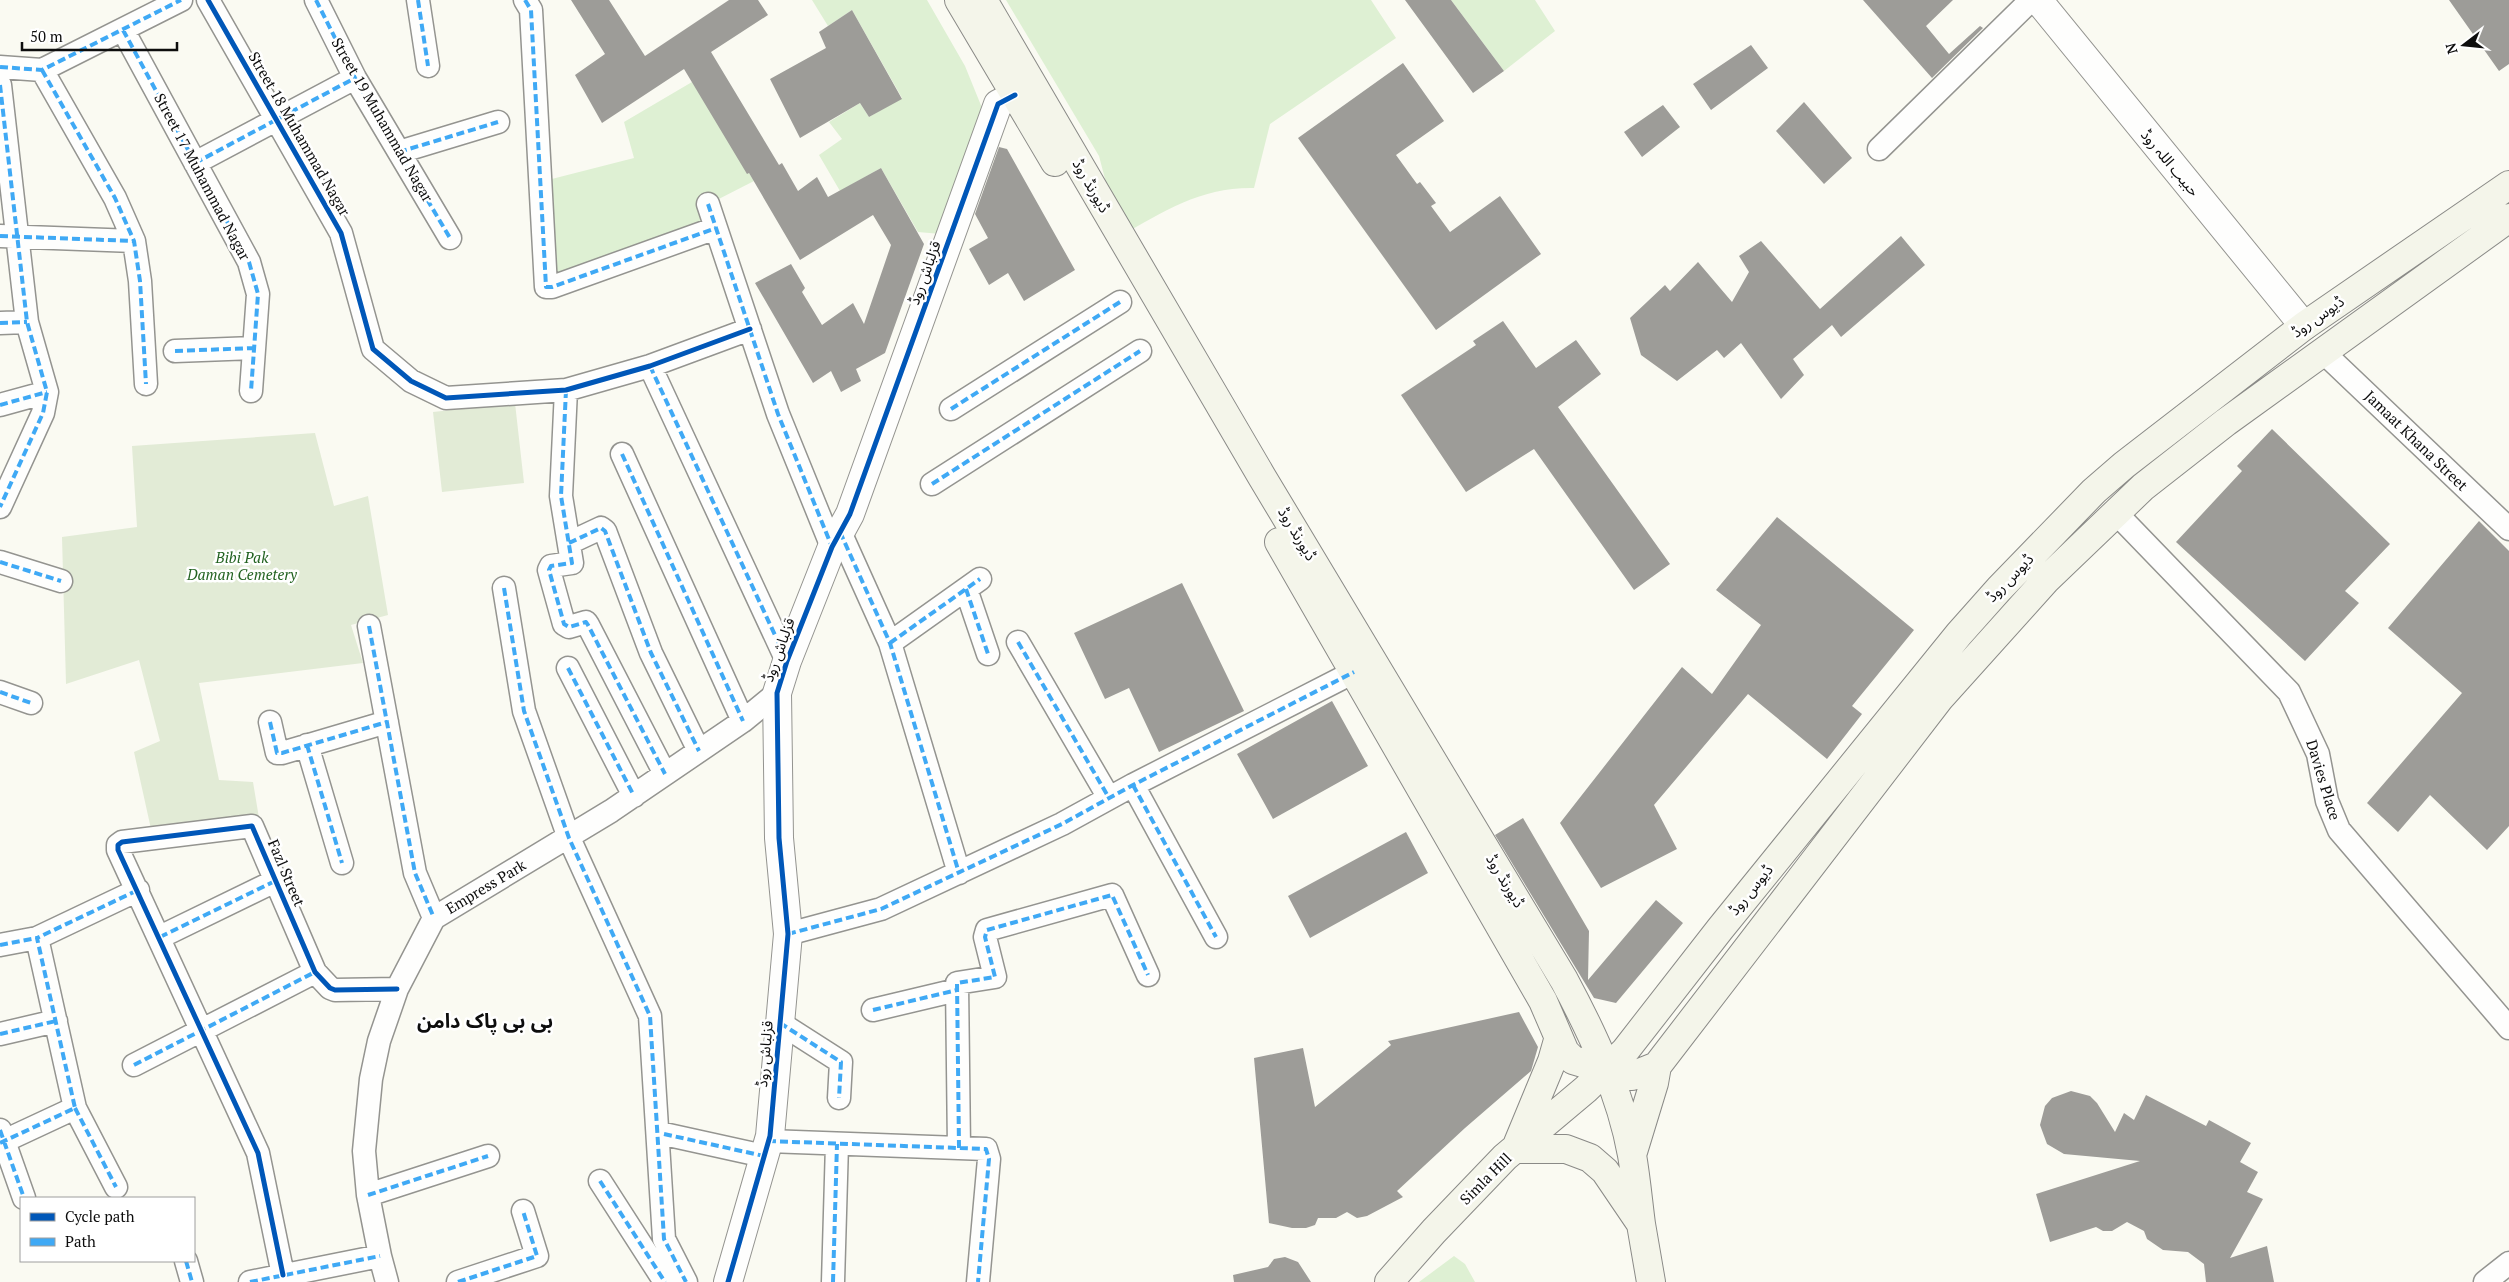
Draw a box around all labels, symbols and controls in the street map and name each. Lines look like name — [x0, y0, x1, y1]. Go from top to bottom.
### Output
scale bar — [22, 20, 178, 52]
north arrow — [2439, 20, 2489, 70]
text: 50 m — [30, 26, 63, 46]
street label: Street 19 Muhammad Nagar — [328, 34, 438, 205]
text: N — [2440, 41, 2462, 56]
street label: Street 18 Muhammad Nagar — [245, 48, 355, 219]
street label: Street 17 Muhammad Nagar — [150, 89, 256, 264]
street label: حبیب اللہ روڈ — [2137, 125, 2205, 200]
street label: ڈیورنڈ روڈ — [1069, 155, 1115, 216]
street label: قزلباش روڈ — [903, 238, 945, 307]
street label: ڈیوس روڈ — [2287, 291, 2348, 342]
street label: Jamaat Khana Street — [2361, 386, 2473, 495]
street label: ڈیورنڈ روڈ — [1274, 503, 1322, 564]
park label: Bibi Pak Daman Cemetery — [186, 547, 298, 584]
street label: ڈیوس روڈ — [1981, 549, 2037, 606]
street label: قزلباش روڈ — [757, 615, 799, 684]
street label: Davies Place — [2302, 737, 2346, 822]
street label: Fazl Street — [264, 836, 310, 910]
street label: ڈیورنڈ روڈ — [1482, 850, 1530, 911]
street label: Empress Park — [442, 854, 529, 918]
street label: ڈیوس روڈ — [1724, 860, 1777, 919]
district label: بی بی پاک دامن — [417, 1007, 553, 1035]
street label: قزلباش روڈ — [751, 1019, 777, 1088]
street label: Simla Hill — [1455, 1148, 1516, 1209]
legend — [20, 1197, 195, 1262]
text: Cycle path — [65, 1206, 135, 1226]
text: Path — [65, 1231, 96, 1251]

